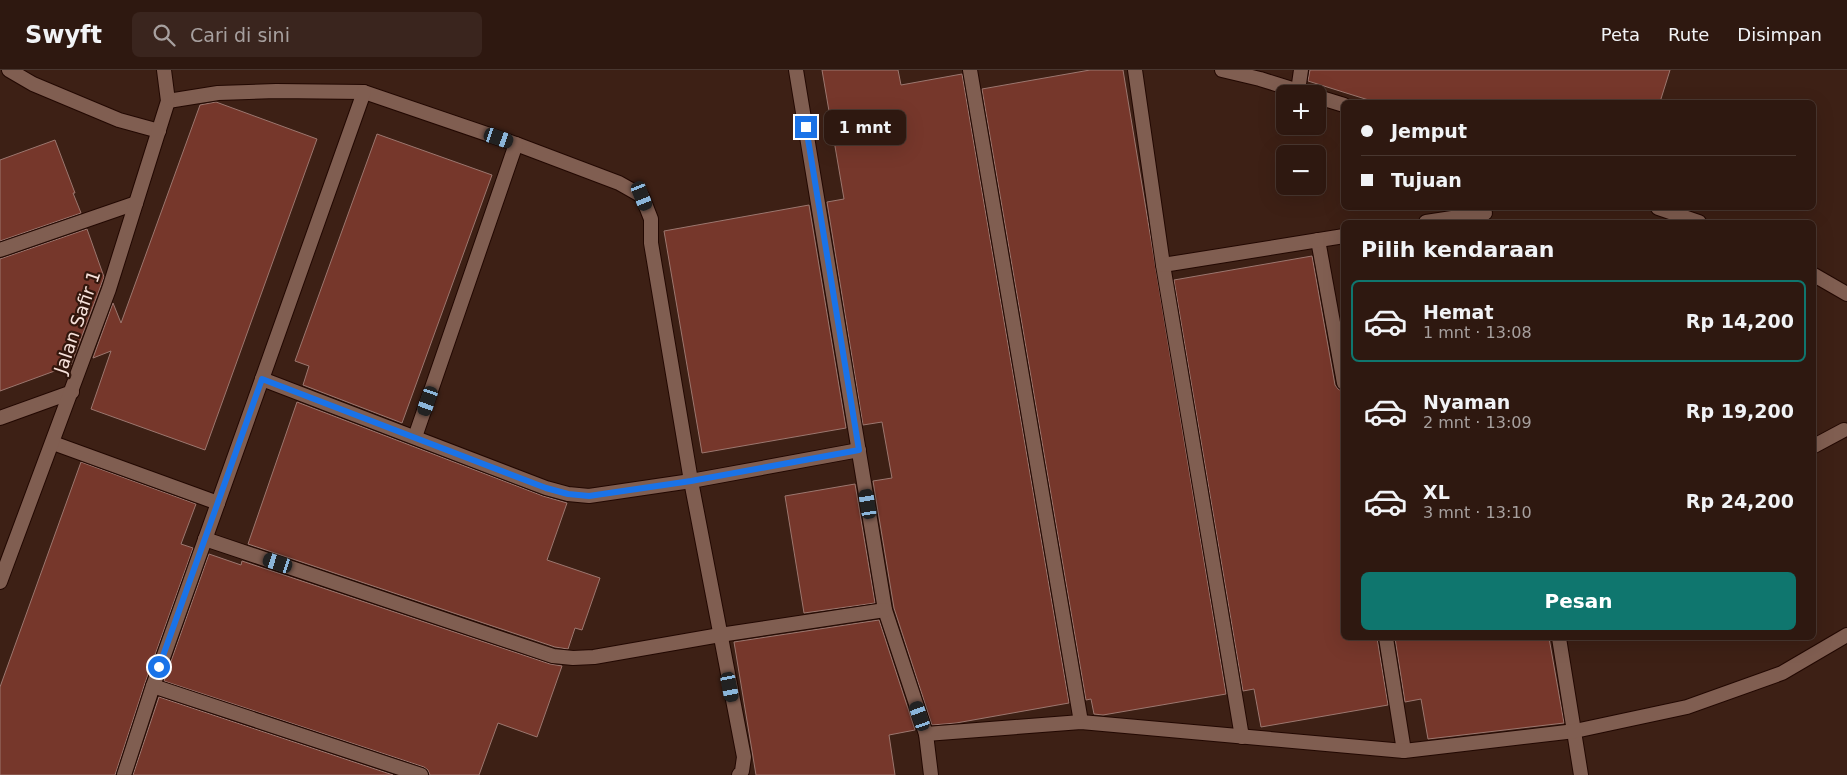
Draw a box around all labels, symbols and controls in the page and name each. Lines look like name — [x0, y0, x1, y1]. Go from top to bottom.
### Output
search box — [132, 12, 482, 57]
text: Swyft — [25, 21, 102, 49]
icon: search — [150, 21, 178, 49]
text: Cari di sini — [190, 24, 290, 46]
text: Peta — [1601, 24, 1640, 45]
text: Rute — [1668, 24, 1709, 45]
text: Disimpan — [1737, 24, 1822, 45]
map controls — [1276, 85, 1326, 195]
button: + — [1276, 85, 1326, 135]
callout: 1 mnt — [824, 110, 906, 144]
route end — [795, 116, 817, 138]
text: 1 mnt — [839, 118, 891, 137]
text: Jemput — [1391, 120, 1467, 142]
car — [482, 126, 515, 150]
button: − — [1276, 145, 1326, 195]
text: Tujuan — [1391, 169, 1462, 191]
car — [629, 179, 654, 213]
text: Pilih kendaraan — [1361, 237, 1555, 262]
street label: Jalan Safir 1 — [49, 268, 104, 377]
icon: car — [1363, 299, 1408, 344]
text: Hemat — [1423, 301, 1494, 323]
text: Rp 14,200 — [1686, 310, 1794, 332]
text: 1 mnt · 13:08 — [1423, 323, 1532, 342]
car — [416, 384, 439, 418]
icon: car — [1363, 389, 1408, 434]
text: Nyaman — [1423, 391, 1510, 413]
text: Rp 19,200 — [1686, 400, 1794, 422]
text: 2 mnt · 13:09 — [1423, 413, 1532, 432]
icon: car — [1363, 479, 1408, 524]
text: XL — [1423, 481, 1450, 503]
car — [858, 488, 877, 520]
text: Rp 24,200 — [1686, 490, 1794, 512]
text: 3 mnt · 13:10 — [1423, 503, 1532, 522]
car — [261, 551, 294, 575]
button: Pesan — [1361, 572, 1796, 630]
route start — [148, 656, 170, 678]
car — [719, 671, 740, 703]
car — [908, 699, 931, 733]

